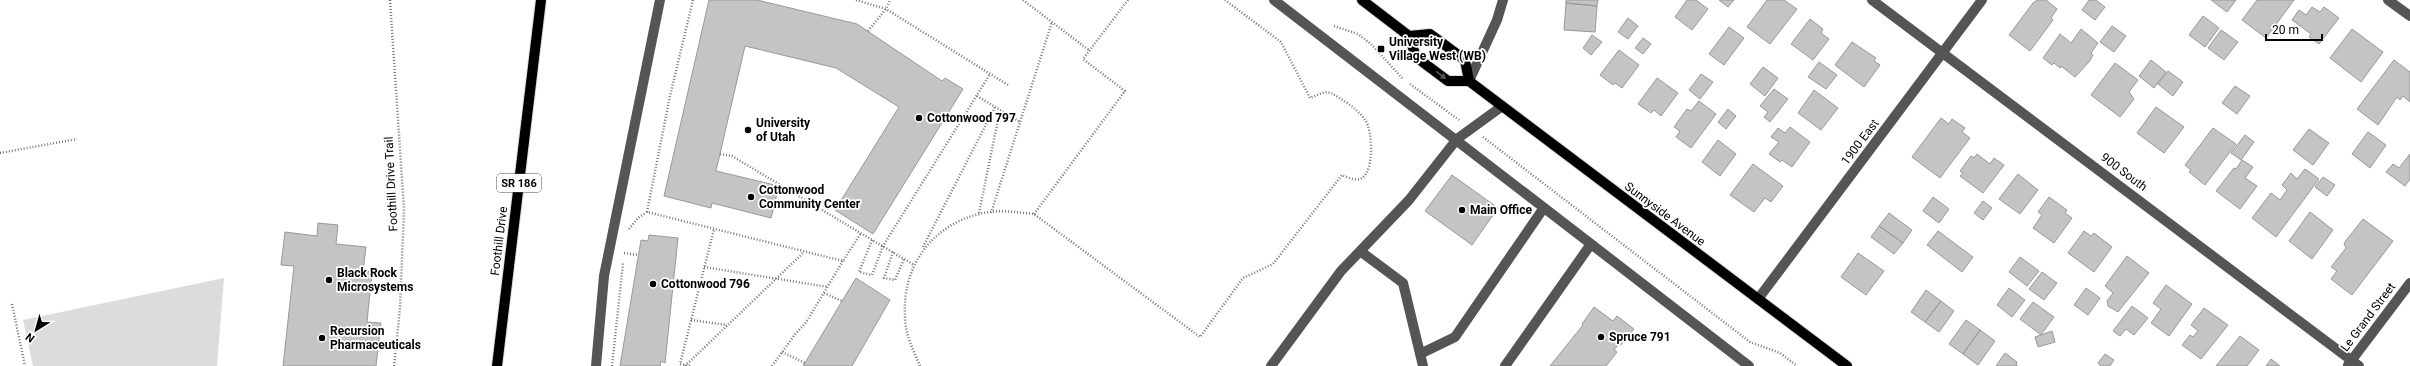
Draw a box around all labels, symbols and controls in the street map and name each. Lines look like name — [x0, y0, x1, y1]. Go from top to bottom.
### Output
scale bar — [2266, 16, 2322, 42]
text: 20 m — [2272, 23, 2299, 37]
place label: University Village West (WB) — [1389, 35, 1486, 63]
marker: University Village West (WB) — [1376, 44, 1386, 54]
one-way arrow — [1435, 71, 1446, 79]
place label: Cottonwood 797 — [927, 111, 1016, 125]
marker: Cottonwood 797 — [914, 113, 924, 123]
place label: University of Utah — [756, 116, 811, 144]
street label: 1900 East — [1838, 116, 1882, 168]
marker: University of Utah — [743, 125, 753, 135]
street label: Foothill Drive Trail — [382, 136, 400, 232]
street label: 900 South — [2098, 150, 2150, 194]
road number: SR 186 — [497, 174, 541, 192]
street label: Sunnyside Avenue — [1622, 179, 1708, 249]
place label: Cottonwood Community Center — [759, 183, 861, 211]
marker: Cottonwood Community Center — [746, 192, 756, 202]
place label: Main Office — [1470, 203, 1532, 217]
marker: Main Office — [1457, 205, 1467, 215]
street label: Foothill Drive — [488, 206, 510, 276]
place label: Black Rock Microsystems — [337, 266, 413, 294]
marker: Black Rock Microsystems — [324, 275, 334, 285]
place label: Cottonwood 796 — [661, 277, 750, 291]
marker: Cottonwood 796 — [648, 279, 658, 289]
street label: Le Grand Street — [2338, 280, 2398, 354]
north arrow — [16, 310, 56, 350]
place label: Recursion Pharmaceuticals — [330, 324, 421, 352]
text: N — [23, 330, 37, 345]
place label: Spruce 791 — [1609, 330, 1671, 344]
marker: Spruce 791 — [1596, 332, 1606, 342]
marker: Recursion Pharmaceuticals — [317, 333, 327, 343]

